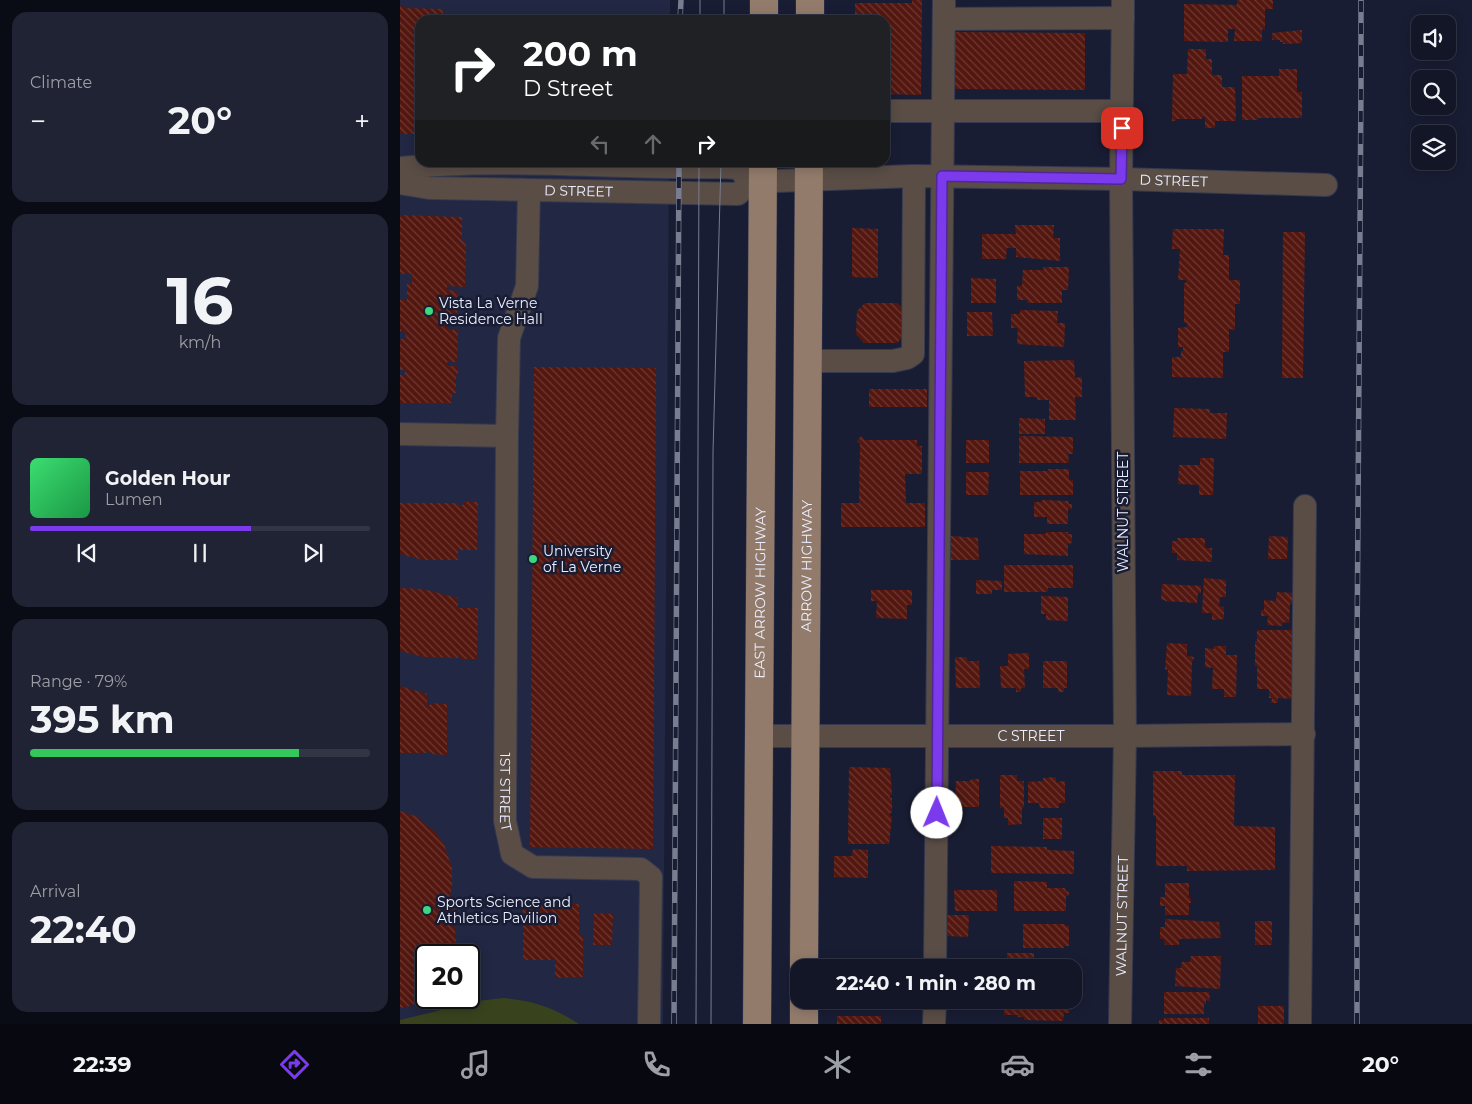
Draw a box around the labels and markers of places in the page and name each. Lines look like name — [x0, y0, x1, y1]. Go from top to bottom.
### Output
pin — [1101, 107, 1143, 149]
place label: Vista La Verne Residence Hall — [439, 294, 543, 328]
marker: Vista La Verne Residence Hall — [423, 305, 435, 317]
place label: University of La Verne — [543, 542, 621, 576]
marker: University of La Verne — [527, 553, 539, 565]
place label: Sports Science and Athletics Pavilion — [437, 893, 571, 927]
marker: Sports Science and Athletics Pavilion — [421, 904, 433, 916]

